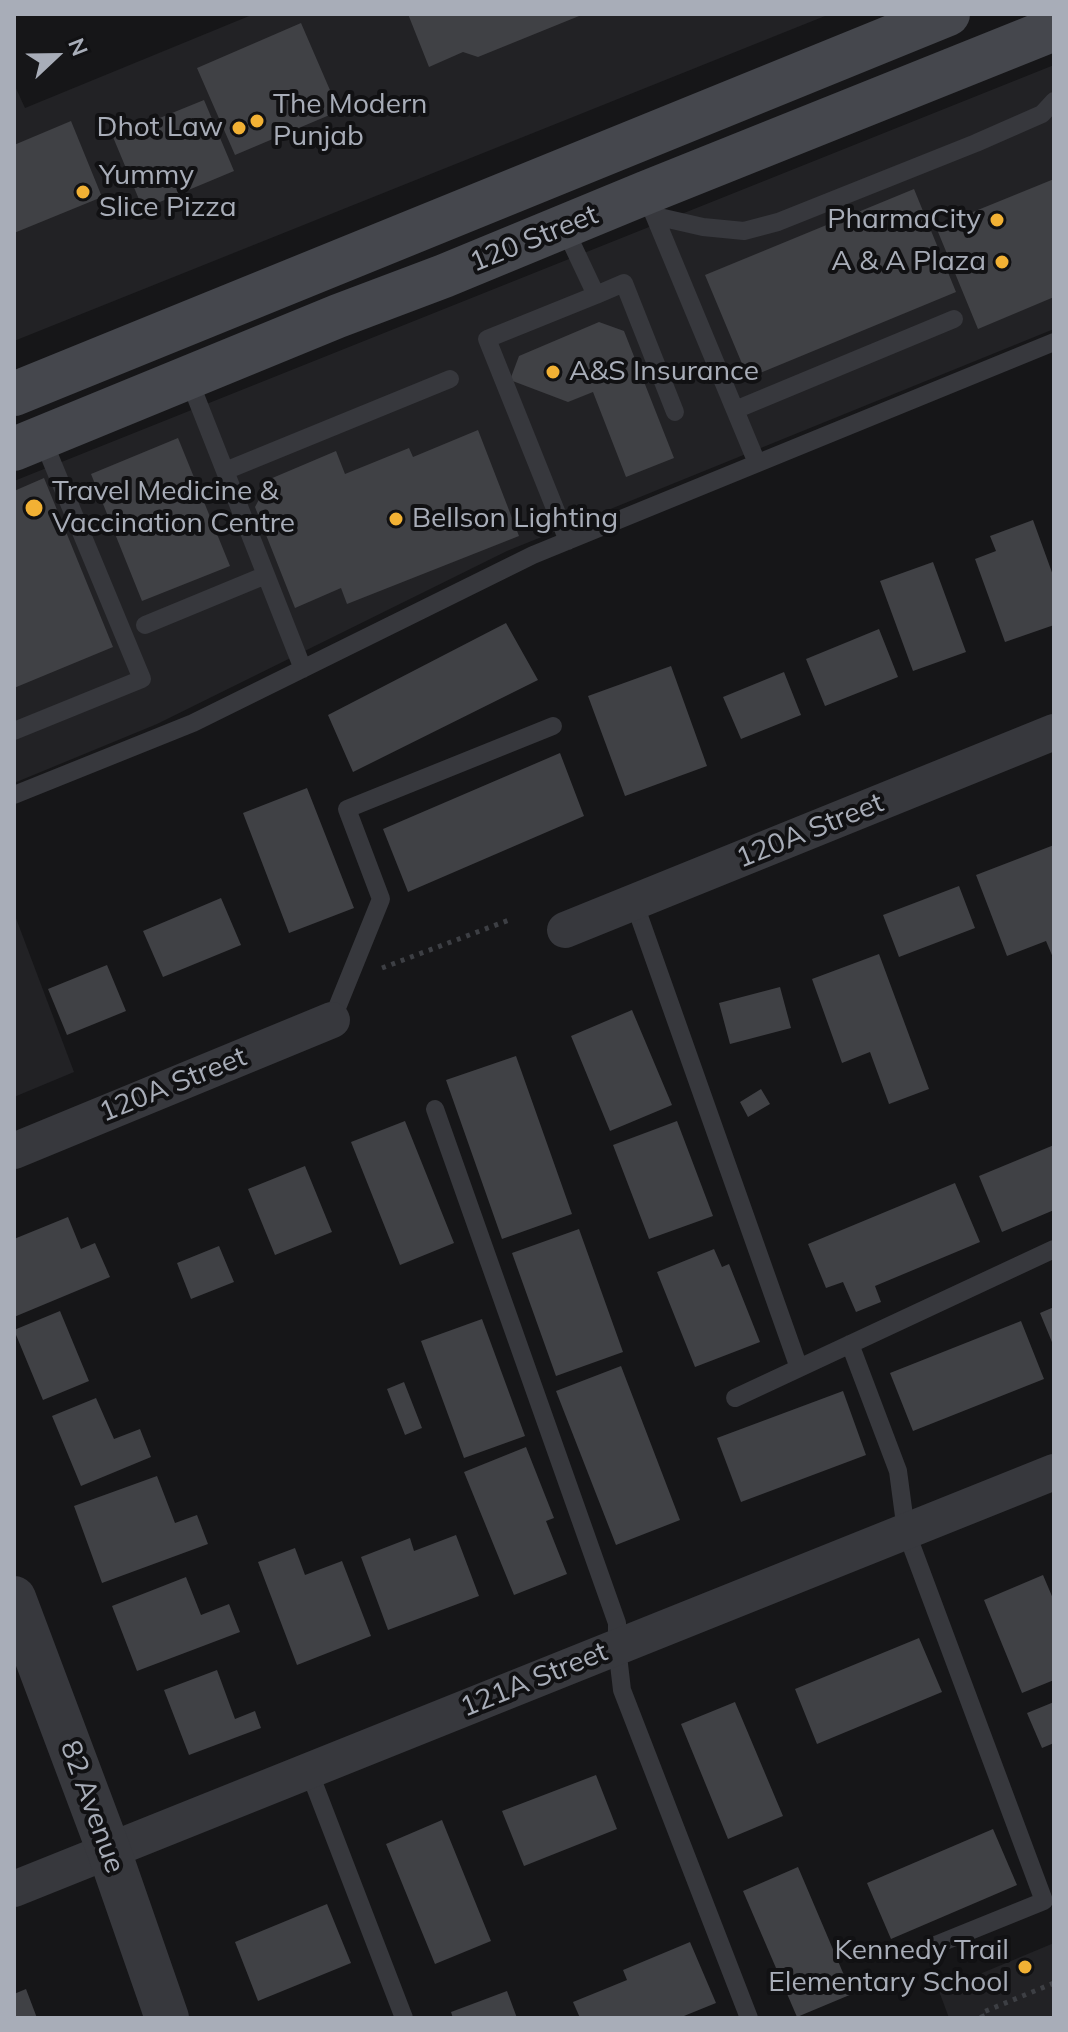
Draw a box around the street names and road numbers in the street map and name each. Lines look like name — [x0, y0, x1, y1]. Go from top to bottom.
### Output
street label: 120 Street — [465, 198, 603, 280]
street label: 120A Street — [732, 786, 888, 876]
street label: 120A Street — [95, 1040, 251, 1130]
street label: 121A Street — [456, 1635, 612, 1725]
street label: 82 Avenue — [53, 1736, 131, 1878]

